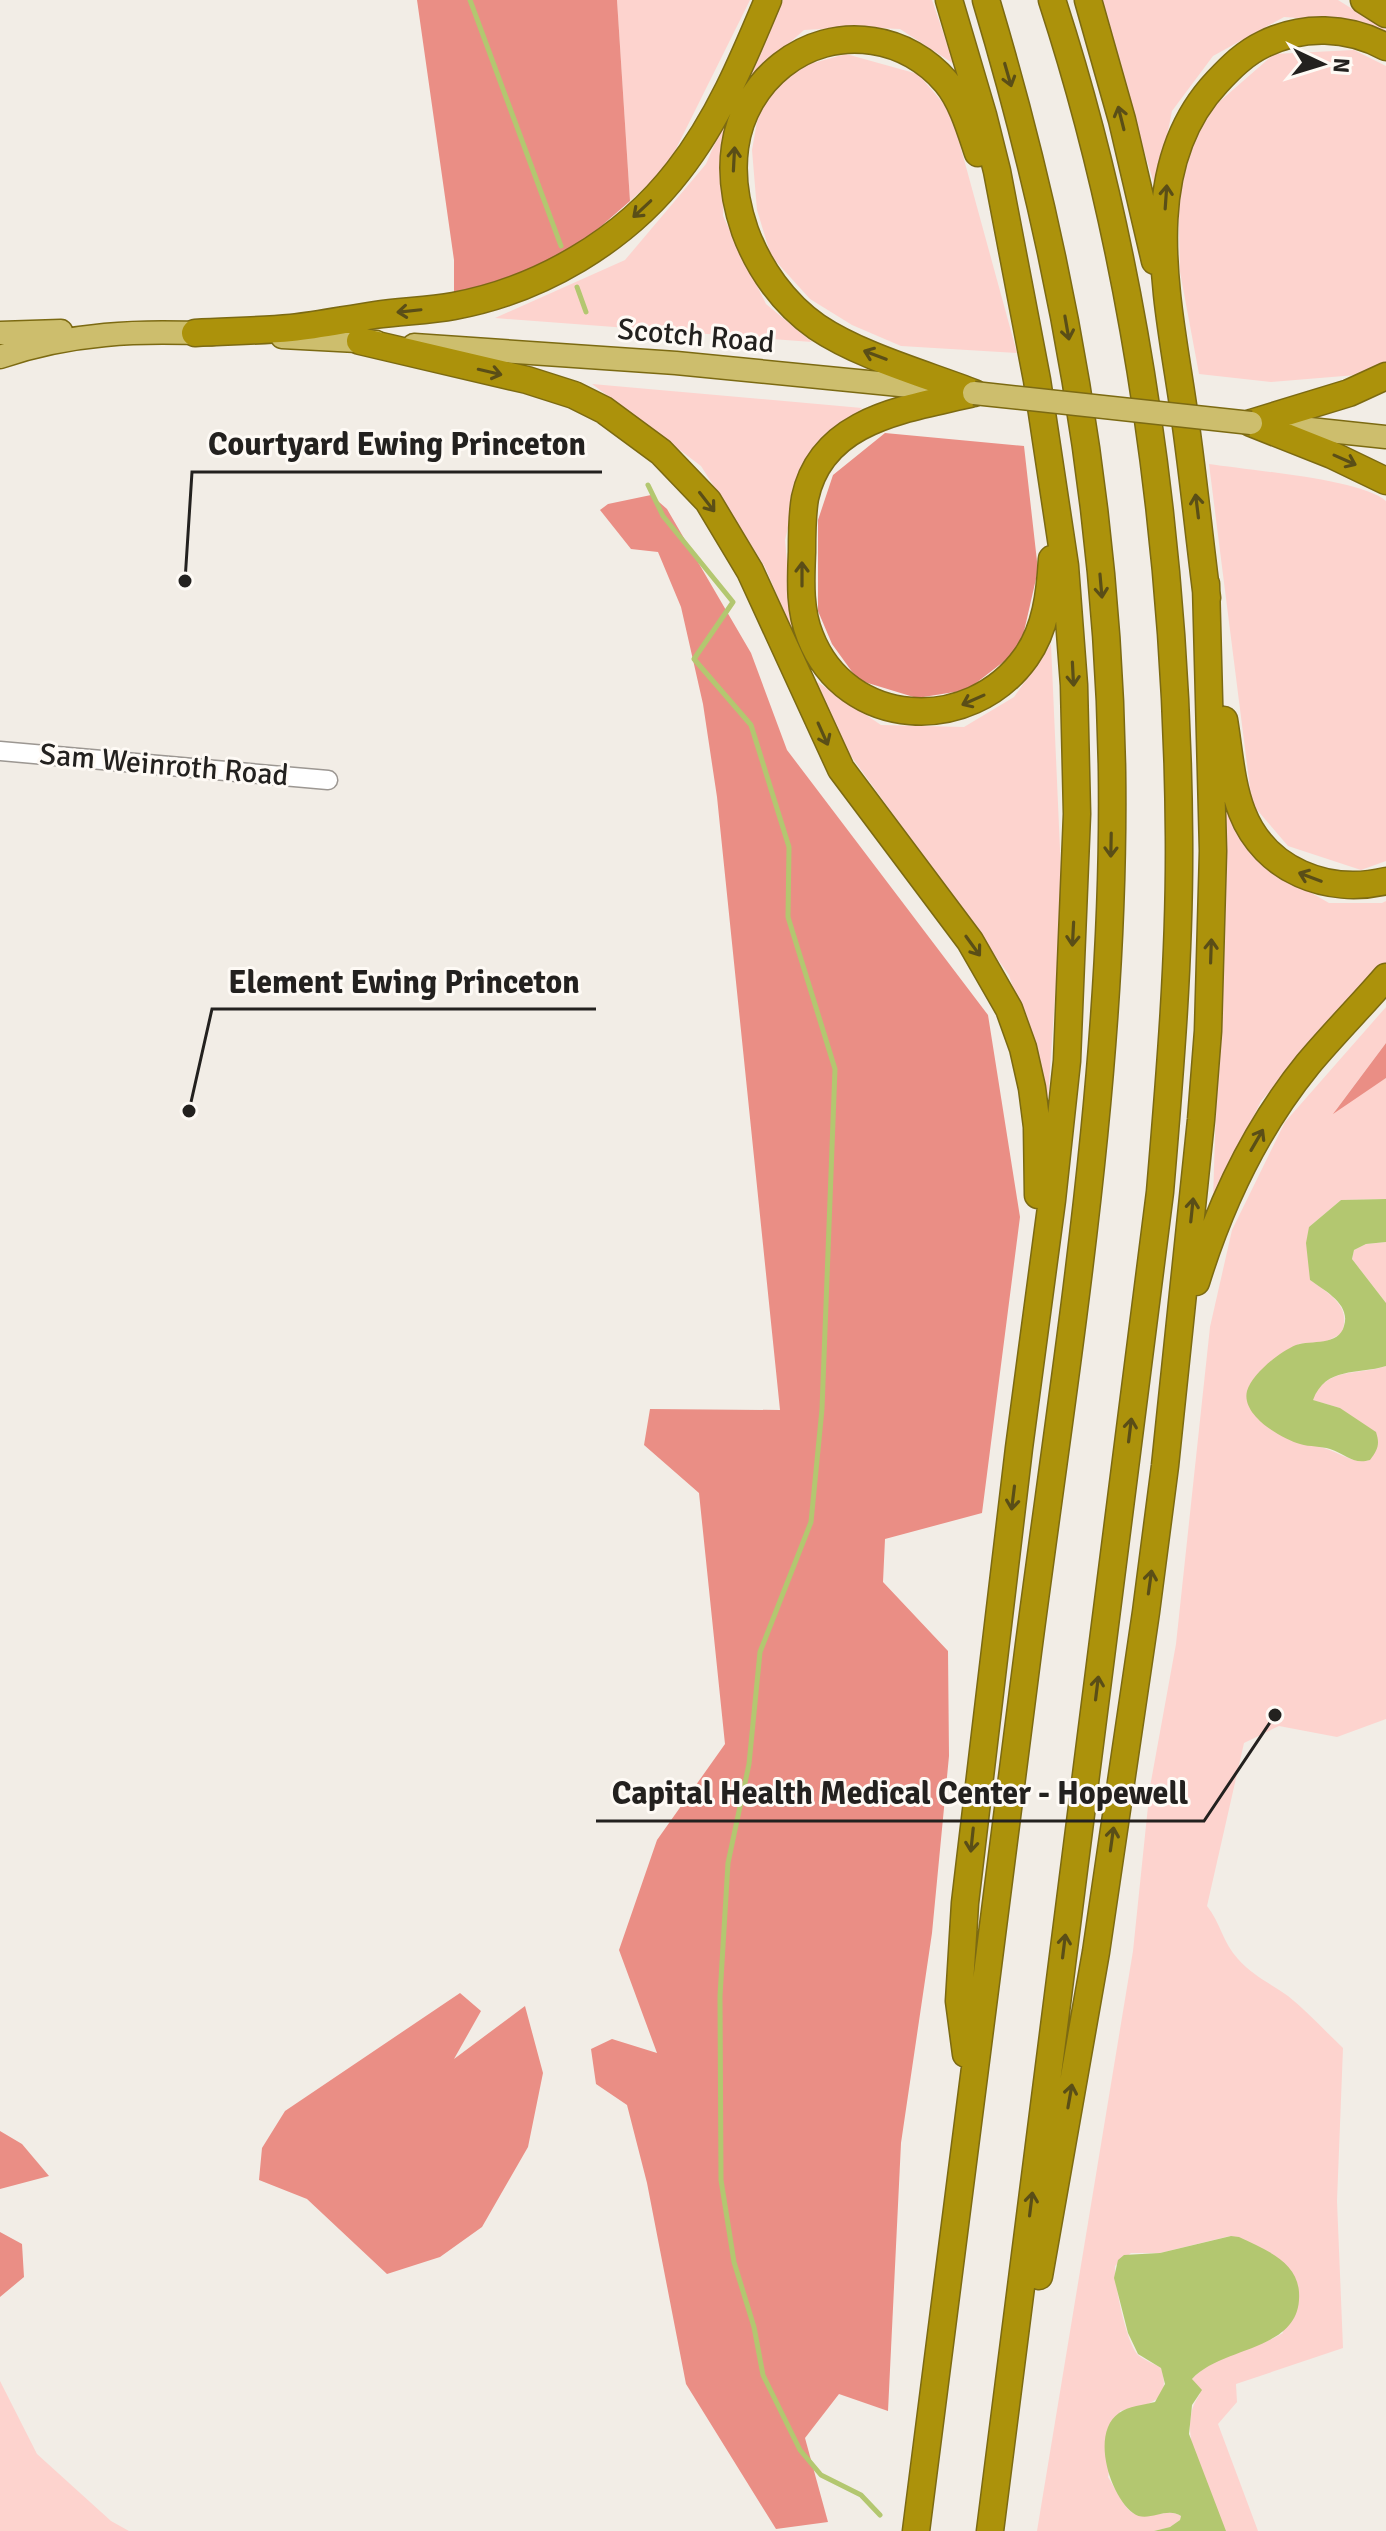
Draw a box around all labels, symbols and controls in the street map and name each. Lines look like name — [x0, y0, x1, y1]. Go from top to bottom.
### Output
north arrow — [1282, 24, 1362, 104]
text: N — [1327, 57, 1355, 74]
one-way arrow — [1001, 61, 1016, 87]
one-way arrow — [1112, 106, 1127, 132]
one-way arrow — [727, 146, 742, 173]
one-way arrow — [1159, 184, 1174, 210]
one-way arrow — [633, 200, 653, 218]
one-way arrow — [396, 303, 423, 318]
street label: Scotch Road — [616, 311, 776, 361]
one-way arrow — [1060, 315, 1075, 340]
one-way arrow — [863, 347, 888, 361]
one-way arrow — [477, 365, 502, 380]
callout: Courtyard Ewing Princeton — [192, 416, 602, 472]
text: Courtyard Ewing Princeton — [208, 425, 586, 464]
one-way arrow — [1332, 454, 1357, 469]
one-way arrow — [699, 491, 716, 512]
one-way arrow — [1189, 494, 1204, 520]
one-way arrow — [794, 561, 810, 588]
one-way arrow — [1093, 572, 1108, 598]
one-way arrow — [1066, 660, 1081, 687]
one-way arrow — [961, 694, 985, 709]
one-way arrow — [816, 722, 831, 746]
street label: Sam Weinroth Road — [38, 736, 290, 794]
one-way arrow — [1103, 831, 1119, 858]
one-way arrow — [1298, 869, 1323, 883]
one-way arrow — [1066, 920, 1081, 947]
one-way arrow — [965, 934, 981, 956]
one-way arrow — [1204, 938, 1219, 965]
callout: Element Ewing Princeton — [212, 953, 596, 1009]
text: Element Ewing Princeton — [228, 963, 580, 1002]
one-way arrow — [1249, 1129, 1265, 1152]
one-way arrow — [1185, 1197, 1200, 1224]
one-way arrow — [1123, 1418, 1138, 1443]
one-way arrow — [1005, 1485, 1020, 1510]
one-way arrow — [1143, 1570, 1158, 1595]
one-way arrow — [1090, 1676, 1105, 1701]
callout: Capital Health Medical Center - Hopewell — [596, 1765, 1204, 1821]
text: Capital Health Medical Center - Hopewell — [612, 1774, 1188, 1813]
one-way arrow — [964, 1826, 979, 1853]
one-way arrow — [1105, 1827, 1120, 1852]
one-way arrow — [1057, 1934, 1072, 1959]
one-way arrow — [1064, 2083, 1079, 2109]
one-way arrow — [1024, 2192, 1039, 2217]

